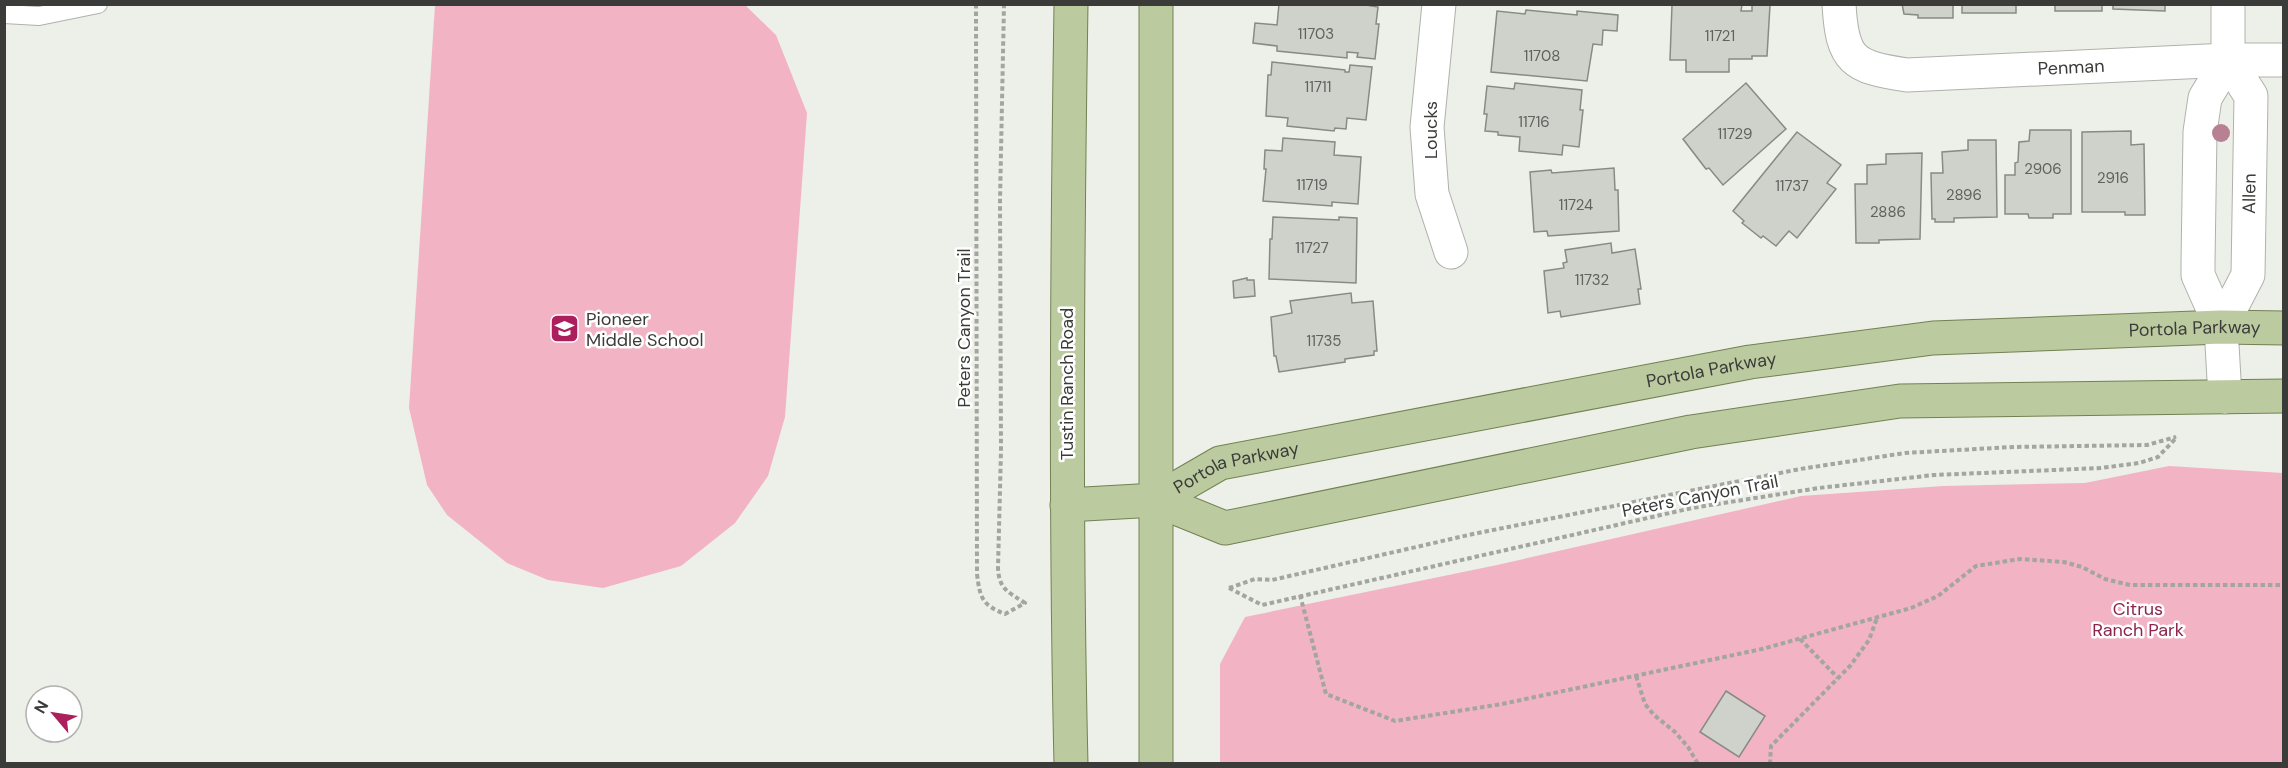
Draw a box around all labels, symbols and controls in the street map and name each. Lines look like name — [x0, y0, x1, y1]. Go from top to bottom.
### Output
house number: 11703 — [1298, 24, 1334, 44]
house number: 11721 — [1705, 26, 1735, 46]
house number: 11708 — [1524, 46, 1560, 66]
street label: Penman — [2037, 54, 2105, 81]
house number: 11711 — [1305, 77, 1331, 97]
street label: Loucks — [1419, 101, 1443, 159]
house number: 11716 — [1518, 112, 1550, 132]
house number: 11729 — [1718, 124, 1752, 144]
house number: 2906 — [2024, 159, 2062, 179]
house number: 2916 — [2097, 168, 2129, 188]
street label: Allen — [2237, 173, 2262, 214]
house number: 11719 — [1296, 175, 1328, 195]
house number: 11737 — [1775, 176, 1809, 196]
house number: 2896 — [1946, 185, 1982, 205]
house number: 11724 — [1559, 195, 1593, 215]
house number: 2886 — [1870, 202, 1906, 222]
house number: 11727 — [1295, 238, 1329, 258]
street label: Peters Canyon Trail — [952, 249, 976, 407]
house number: 11732 — [1575, 270, 1609, 290]
place label: Pioneer Middle School — [586, 307, 704, 352]
street label: Tustin Ranch Road — [1055, 308, 1079, 460]
school or university icon: Pioneer Middle School — [549, 313, 581, 345]
street label: Portola Parkway — [2128, 315, 2261, 343]
house number: 11735 — [1307, 331, 1342, 351]
street label: Portola Parkway — [1644, 347, 1778, 394]
street label: Portola Parkway — [1169, 436, 1301, 499]
street label: Peters Canyon Trail — [1620, 469, 1780, 523]
park label: Citrus Ranch Park — [2092, 597, 2184, 642]
north arrow — [24, 684, 84, 744]
text: N — [29, 697, 53, 717]

